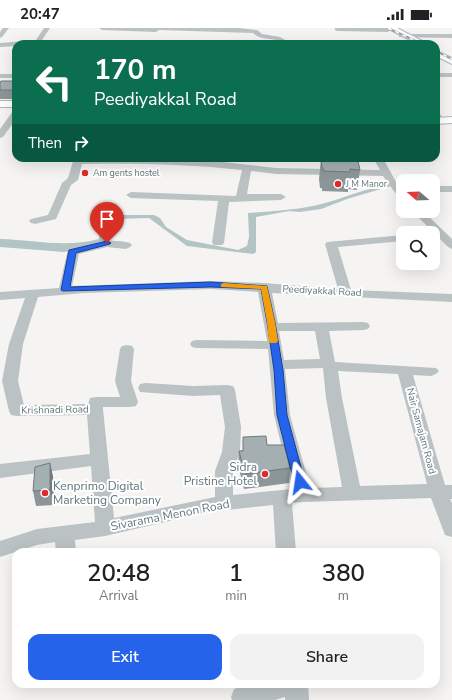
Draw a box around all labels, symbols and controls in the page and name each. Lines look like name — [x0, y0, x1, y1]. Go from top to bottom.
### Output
text: 20:47 — [20, 4, 60, 24]
text: 170 m — [94, 51, 177, 89]
icon: left — [28, 56, 80, 108]
text: Peediyakkal Road — [94, 87, 237, 111]
icon: right — [70, 132, 92, 154]
text: Then — [28, 133, 62, 153]
place label: Am gents hostel — [93, 167, 160, 179]
marker: Am gents hostel — [80, 168, 90, 178]
north arrow — [396, 174, 440, 218]
map controls — [396, 174, 440, 270]
place label: J M Manor — [345, 178, 388, 190]
marker: J M Manor — [333, 179, 343, 189]
pin — [90, 202, 124, 243]
icon: arrive — [96, 208, 118, 230]
button: search — [396, 226, 440, 270]
street label: Peediyakkal Road — [282, 282, 362, 300]
street label: Nair Samajam Road — [403, 386, 439, 476]
street label: Krishnadi Road — [21, 402, 89, 418]
place label: Sidra Pristine Hotel — [184, 459, 257, 489]
position arrow — [279, 461, 321, 503]
marker: Sidra Pristine Hotel — [260, 469, 270, 479]
place label: Kenprimo Digital Marketing Company — [53, 478, 162, 508]
marker: Kenprimo Digital Marketing Company — [40, 488, 50, 498]
street label: Sivarama Menon Road — [109, 496, 231, 534]
text: 20:48 — [87, 557, 150, 589]
text: 1 — [229, 557, 243, 589]
text: 380 — [322, 557, 365, 589]
text: Arrival — [99, 587, 138, 605]
text: min — [225, 587, 247, 605]
text: m — [338, 587, 349, 605]
button: Exit — [28, 634, 222, 680]
button: Share — [230, 634, 424, 680]

